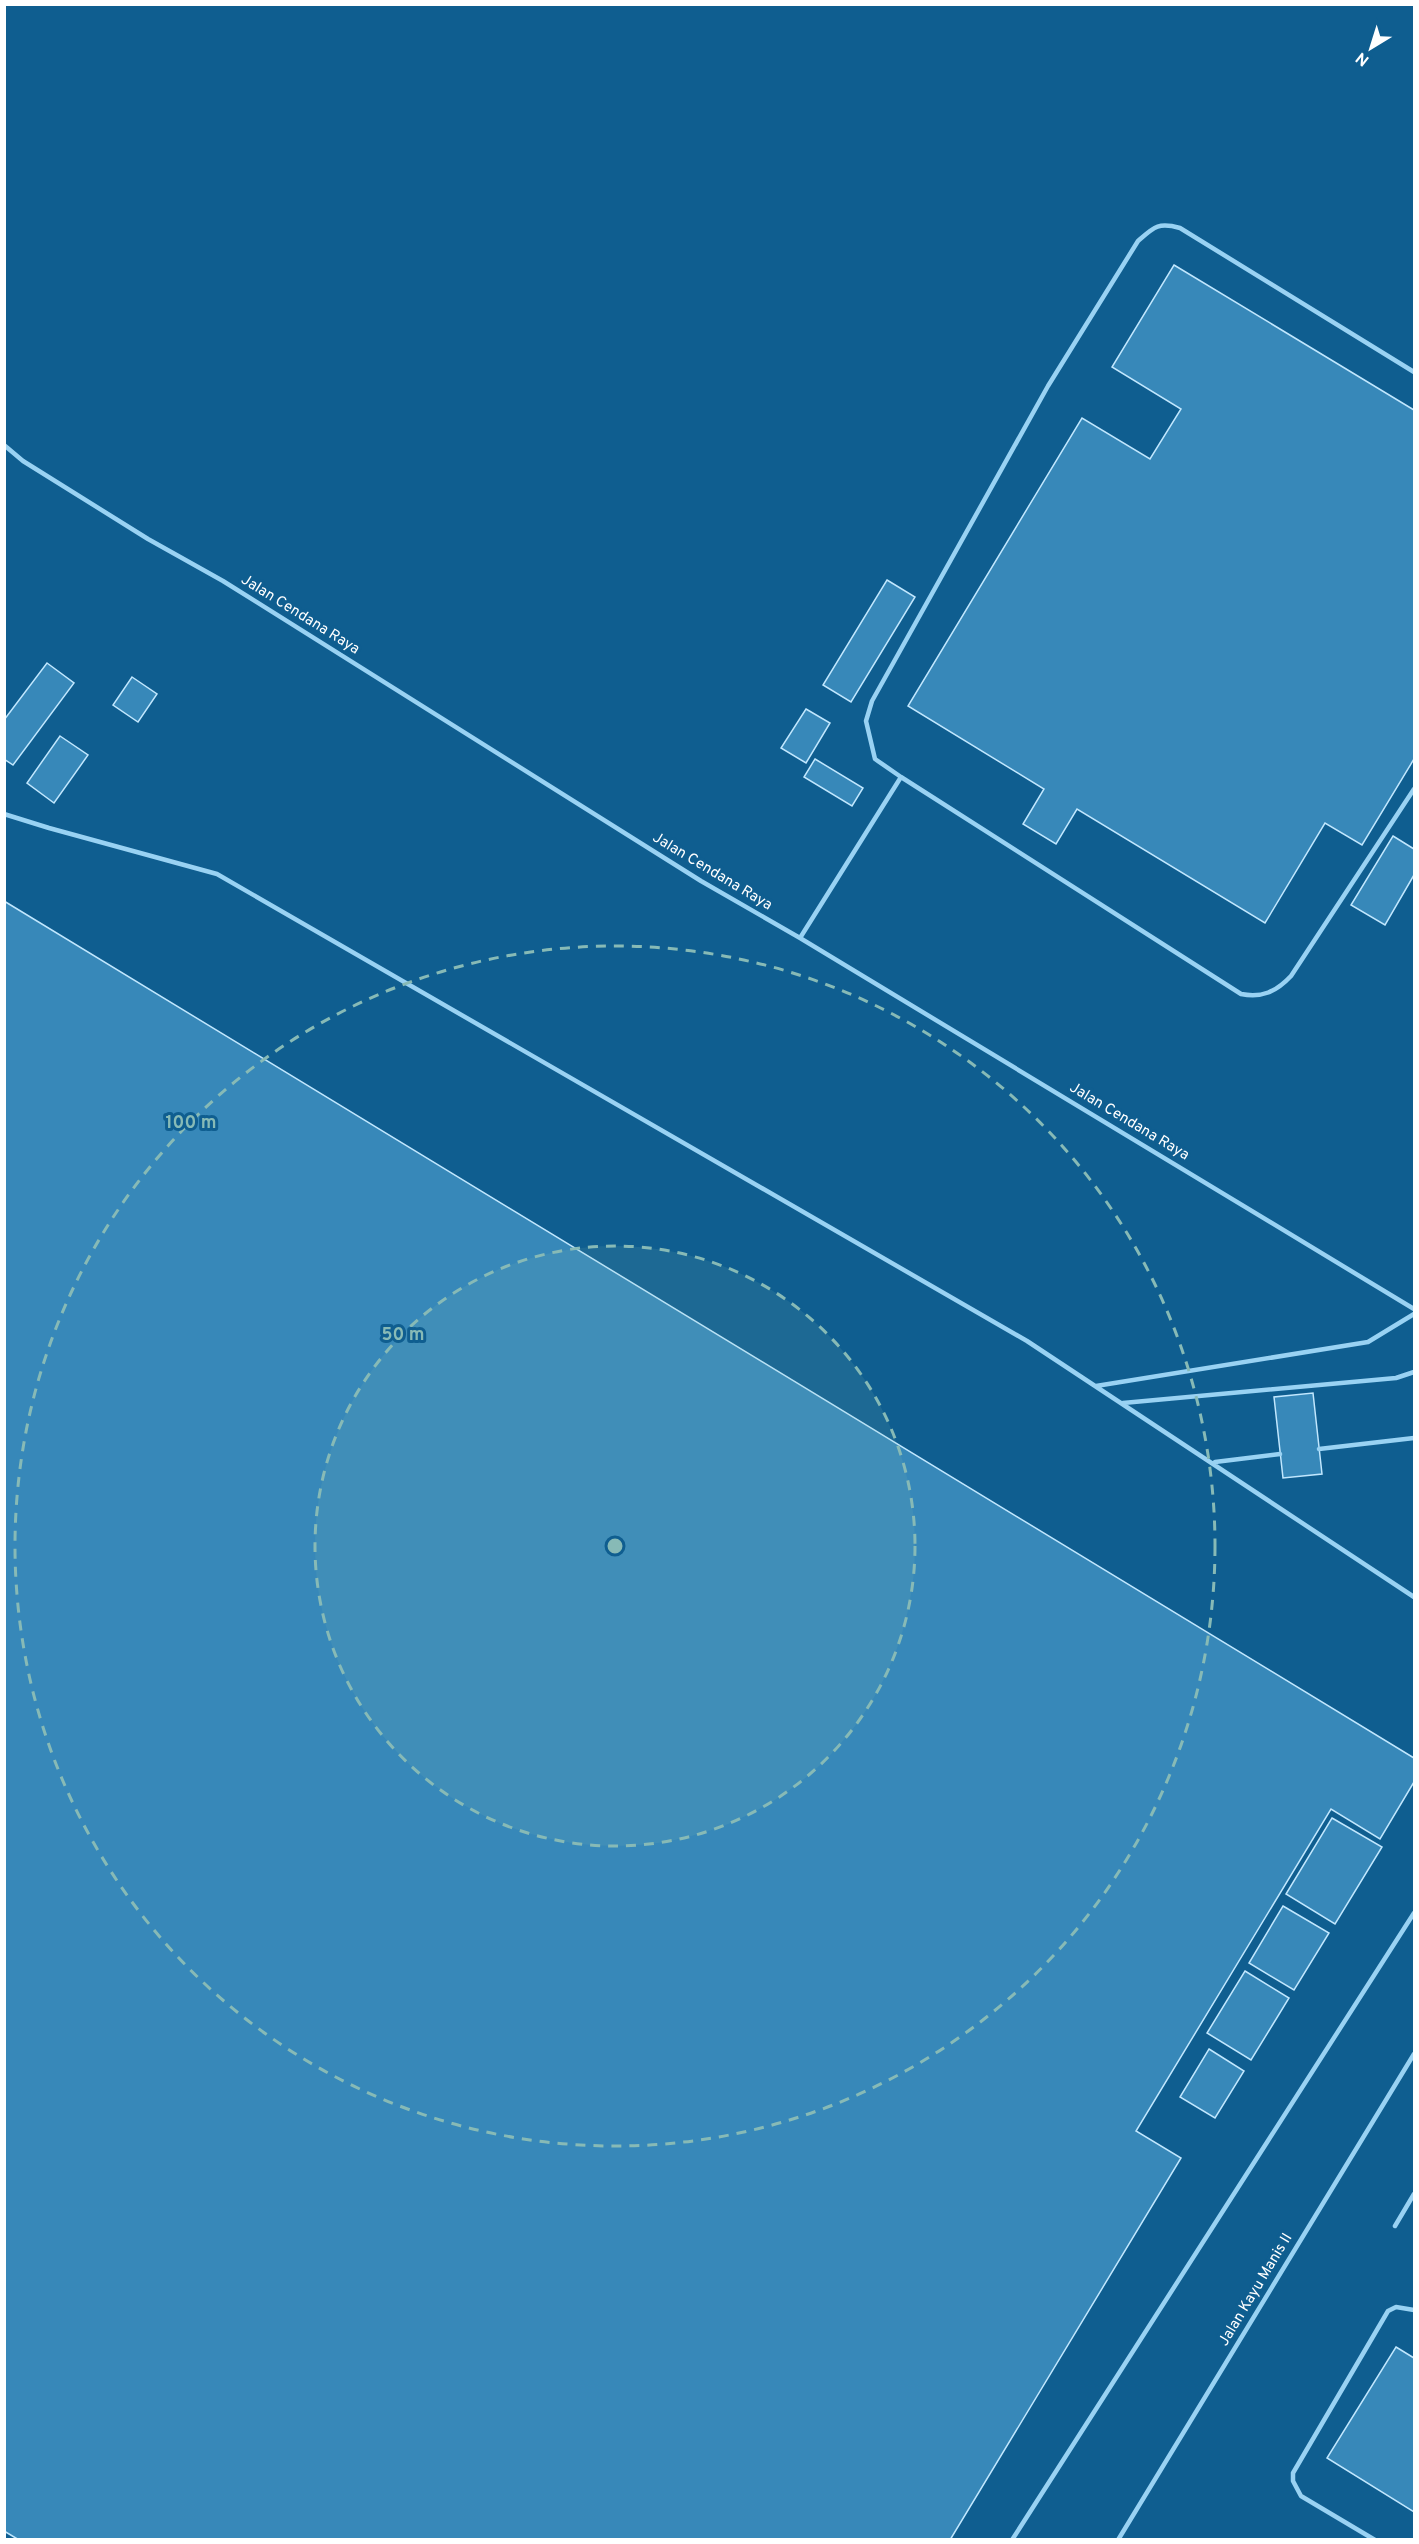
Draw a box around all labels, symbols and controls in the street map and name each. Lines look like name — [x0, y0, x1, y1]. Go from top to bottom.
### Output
north arrow — [1341, 18, 1401, 78]
text: N — [1352, 47, 1374, 70]
street label: Jalan Cendana Raya — [237, 571, 363, 659]
street label: Jalan Cendana Raya — [649, 829, 775, 915]
street label: Jalan Cendana Raya — [1066, 1079, 1192, 1165]
text: 100 m — [165, 1112, 217, 1135]
text: 50 m — [381, 1324, 425, 1347]
centre of rings — [605, 1536, 625, 1556]
street label: Jalan Kayu Manis II — [1215, 2230, 1297, 2350]

